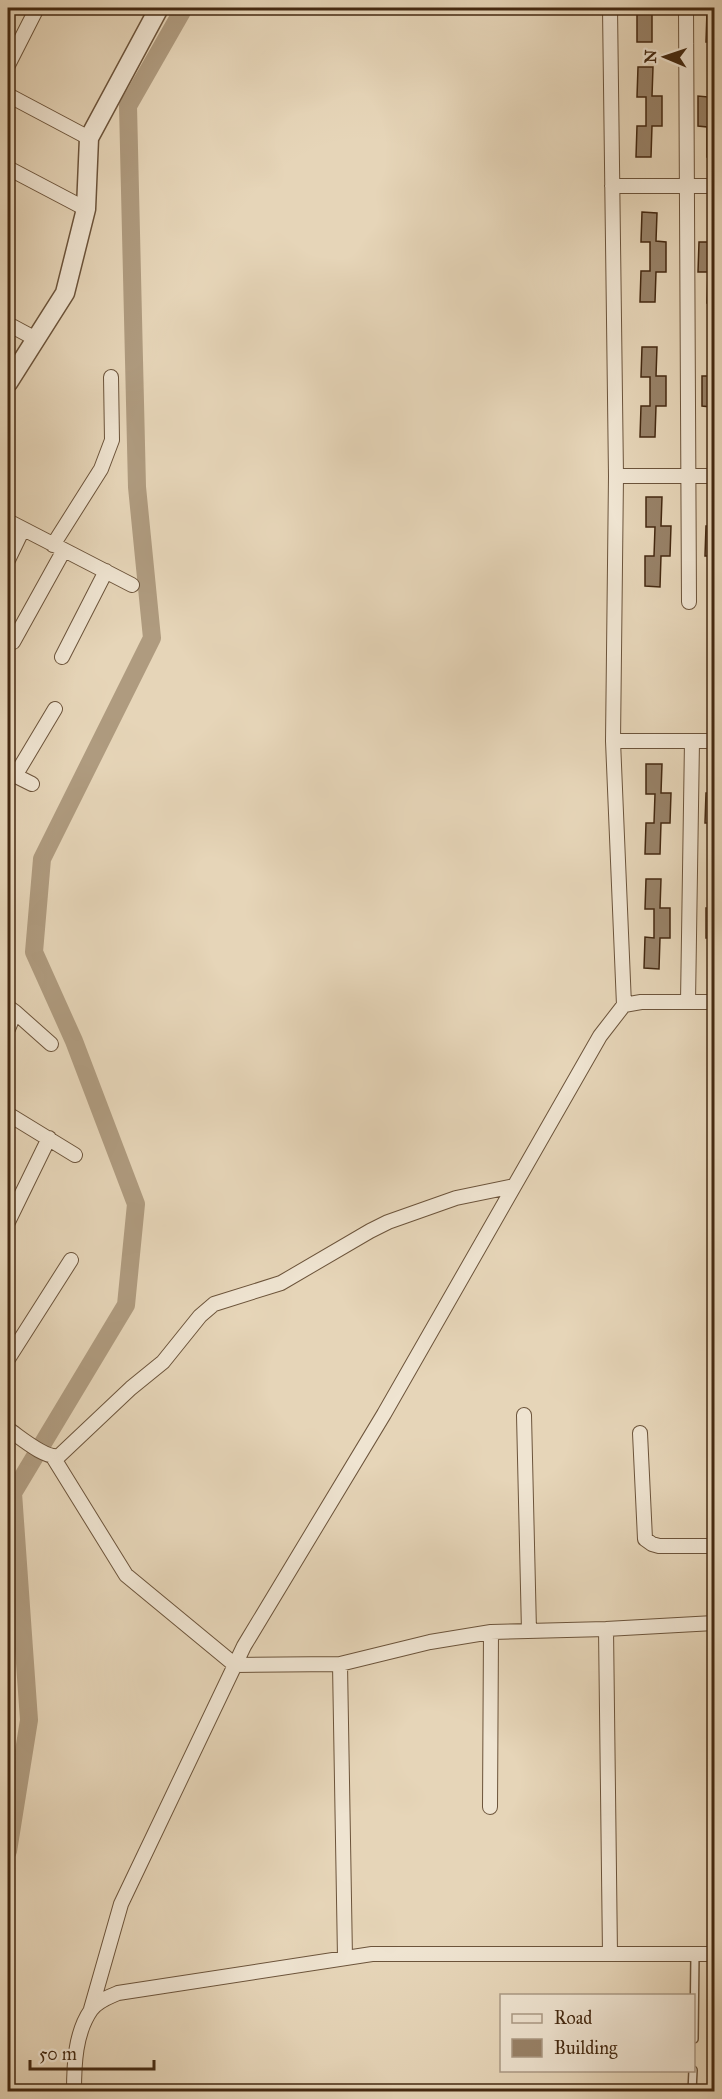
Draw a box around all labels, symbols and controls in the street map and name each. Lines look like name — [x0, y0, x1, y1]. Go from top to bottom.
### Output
north arrow — [635, 27, 695, 87]
text: N — [641, 49, 660, 64]
legend — [500, 1994, 695, 2072]
text: Road — [554, 2007, 592, 2029]
scale bar — [30, 2033, 154, 2071]
text: Building — [554, 2037, 618, 2060]
text: 50 m — [39, 2043, 77, 2065]

